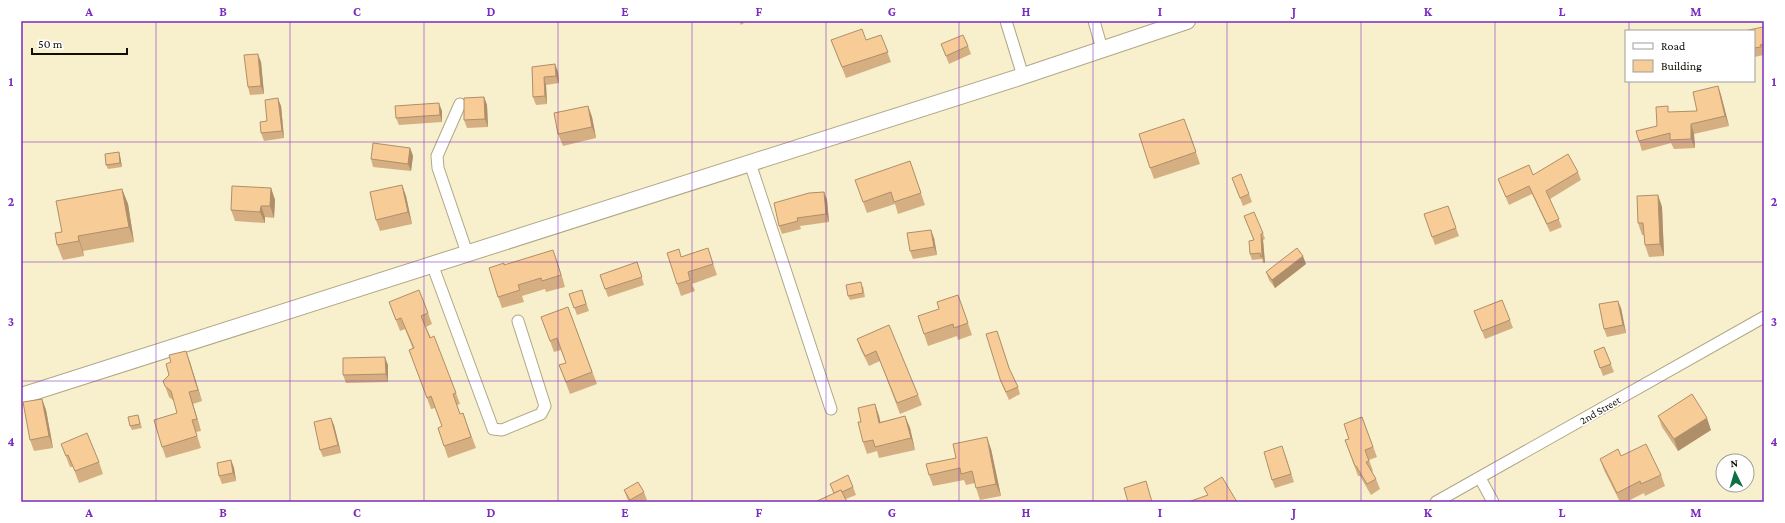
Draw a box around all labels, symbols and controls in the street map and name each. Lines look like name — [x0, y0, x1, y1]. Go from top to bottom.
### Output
text: A — [84, 4, 93, 19]
text: B — [219, 4, 227, 19]
text: C — [353, 4, 361, 19]
text: D — [487, 4, 496, 19]
text: E — [621, 4, 629, 19]
text: F — [756, 4, 763, 19]
text: G — [888, 4, 896, 19]
text: H — [1022, 4, 1031, 19]
text: I — [1158, 4, 1162, 19]
text: J — [1290, 4, 1296, 19]
text: K — [1424, 4, 1433, 19]
text: L — [1559, 4, 1566, 19]
text: M — [1690, 4, 1702, 19]
scale bar — [32, 30, 127, 56]
legend — [1625, 30, 1755, 82]
text: 50 m — [38, 37, 63, 51]
text: Road — [1661, 39, 1686, 53]
text: Building — [1661, 59, 1702, 73]
text: 1 — [9, 74, 14, 89]
text: 1 — [1772, 74, 1777, 89]
text: 2 — [8, 194, 15, 209]
text: 2 — [1771, 194, 1778, 209]
text: 3 — [8, 314, 14, 329]
text: 3 — [1771, 314, 1777, 329]
street label: 2nd Street — [1578, 393, 1623, 426]
text: 4 — [7, 434, 15, 449]
text: 4 — [1770, 434, 1778, 449]
north arrow — [1715, 453, 1755, 493]
text: N — [1730, 457, 1739, 469]
text: A — [84, 505, 93, 520]
text: B — [219, 505, 227, 520]
text: C — [353, 505, 361, 520]
text: D — [487, 505, 496, 520]
text: E — [621, 505, 629, 520]
text: F — [756, 505, 763, 520]
text: G — [888, 505, 896, 520]
text: H — [1022, 505, 1031, 520]
text: I — [1158, 505, 1162, 520]
text: J — [1290, 505, 1296, 520]
text: K — [1424, 505, 1433, 520]
text: L — [1559, 505, 1566, 520]
text: M — [1690, 505, 1702, 520]

